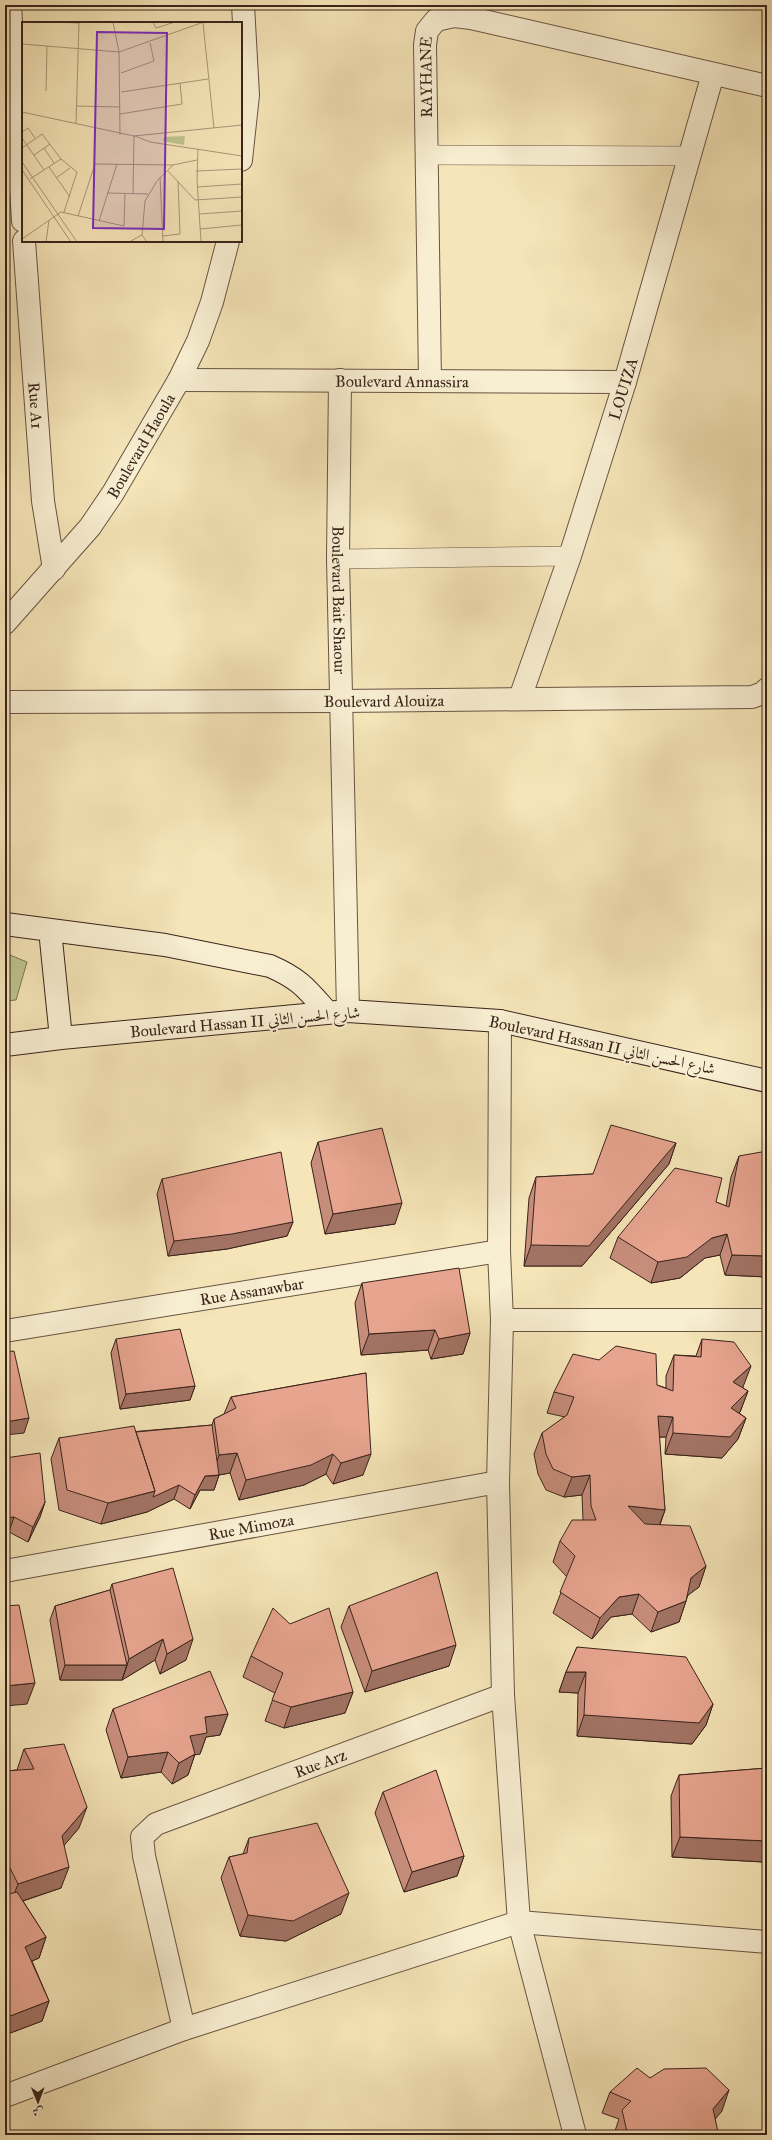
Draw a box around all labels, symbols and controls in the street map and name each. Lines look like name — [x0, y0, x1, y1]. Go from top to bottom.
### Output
inset map — [22, 22, 242, 242]
street label: RAYHANE — [415, 35, 436, 118]
street label: LOUIZA — [604, 355, 641, 422]
street label: Boulevard Annassira — [335, 371, 469, 391]
street label: Rue A1 — [25, 381, 47, 430]
street label: Boulevard Haoula — [103, 390, 179, 502]
street label: Boulevard Bait Shaour — [328, 526, 350, 674]
street label: Boulevard Alouiza — [324, 690, 445, 711]
street label: Boulevard Hassan II شارع الحسن الثاني — [129, 1002, 361, 1046]
street label: Boulevard Hassan II شارع الحسن الثاني — [486, 1012, 717, 1082]
street label: Rue Assanawbar — [198, 1273, 305, 1309]
street label: Rue Mimoza — [207, 1510, 295, 1544]
street label: Rue Arz — [292, 1744, 349, 1781]
north arrow — [18, 2082, 58, 2122]
text: ش — [33, 2105, 44, 2118]

